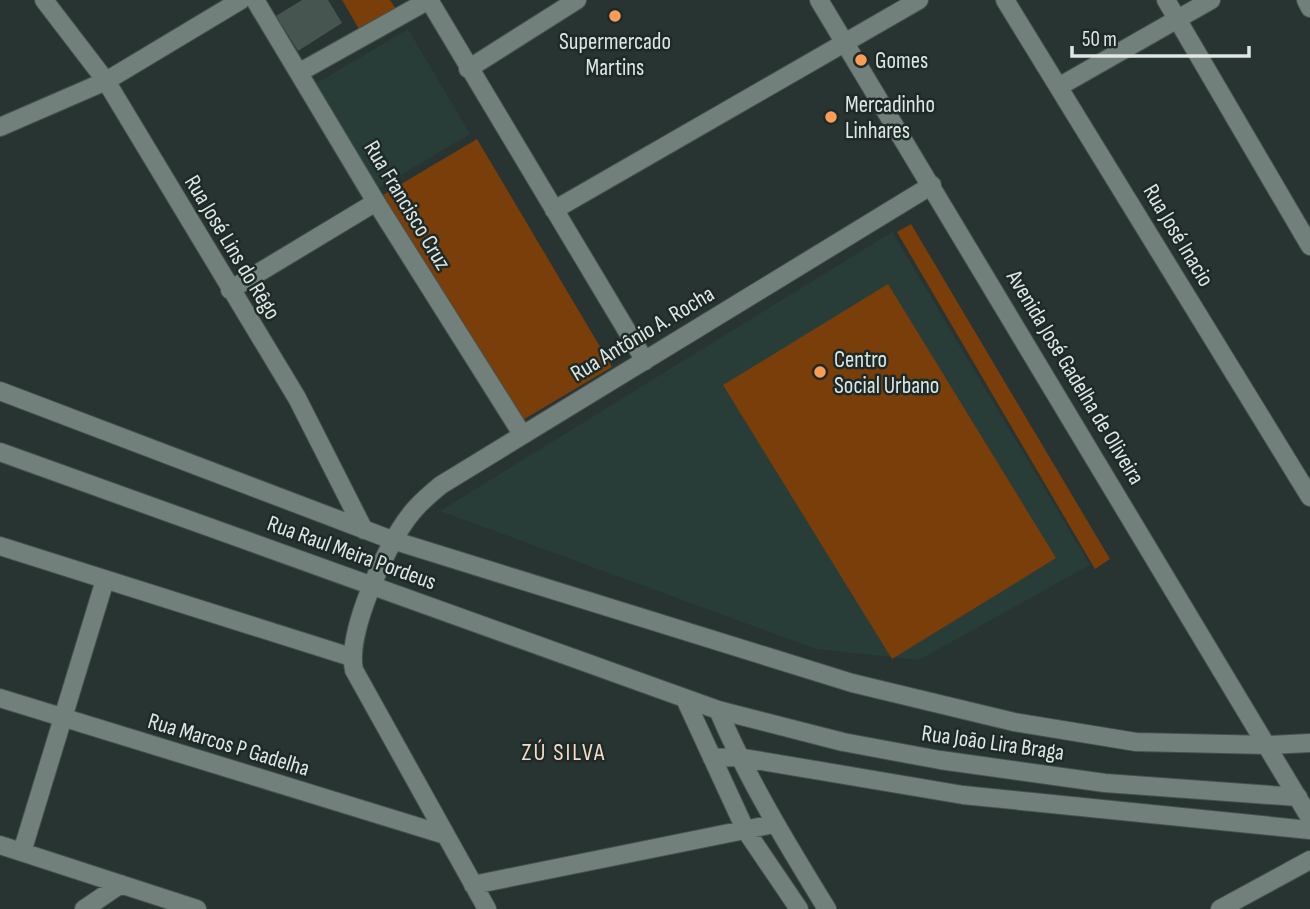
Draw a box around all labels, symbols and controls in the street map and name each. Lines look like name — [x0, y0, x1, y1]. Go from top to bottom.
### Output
marker: Supermercado Martins — [607, 8, 623, 24]
scale bar — [1072, 14, 1249, 58]
text: 50 m — [1082, 27, 1117, 52]
place label: Supermercado Martins — [559, 28, 671, 82]
place label: Gomes — [875, 47, 928, 75]
marker: Gomes — [853, 52, 869, 68]
place label: Mercadinho Linhares — [845, 91, 935, 145]
marker: Mercadinho Linhares — [823, 109, 839, 125]
street label: Rua Francisco Cruz — [358, 136, 457, 275]
street label: Rua José Lins do Rêgo — [178, 170, 286, 325]
street label: Rua José Inacio — [1137, 179, 1220, 292]
street label: Avenida José Gadelha de Oliveira — [1000, 264, 1150, 490]
street label: Rua Antônio A. Rocha — [566, 280, 719, 388]
place label: Centro Social Urbano — [834, 346, 939, 400]
marker: Centro Social Urbano — [812, 364, 828, 380]
street label: Rua Raul Meira Pordeus — [263, 509, 440, 596]
street label: Rua Marcos P Gadelha — [145, 707, 313, 783]
street label: Rua João Lira Braga — [920, 719, 1066, 767]
district label: ZÚ SILVA — [522, 738, 606, 767]

